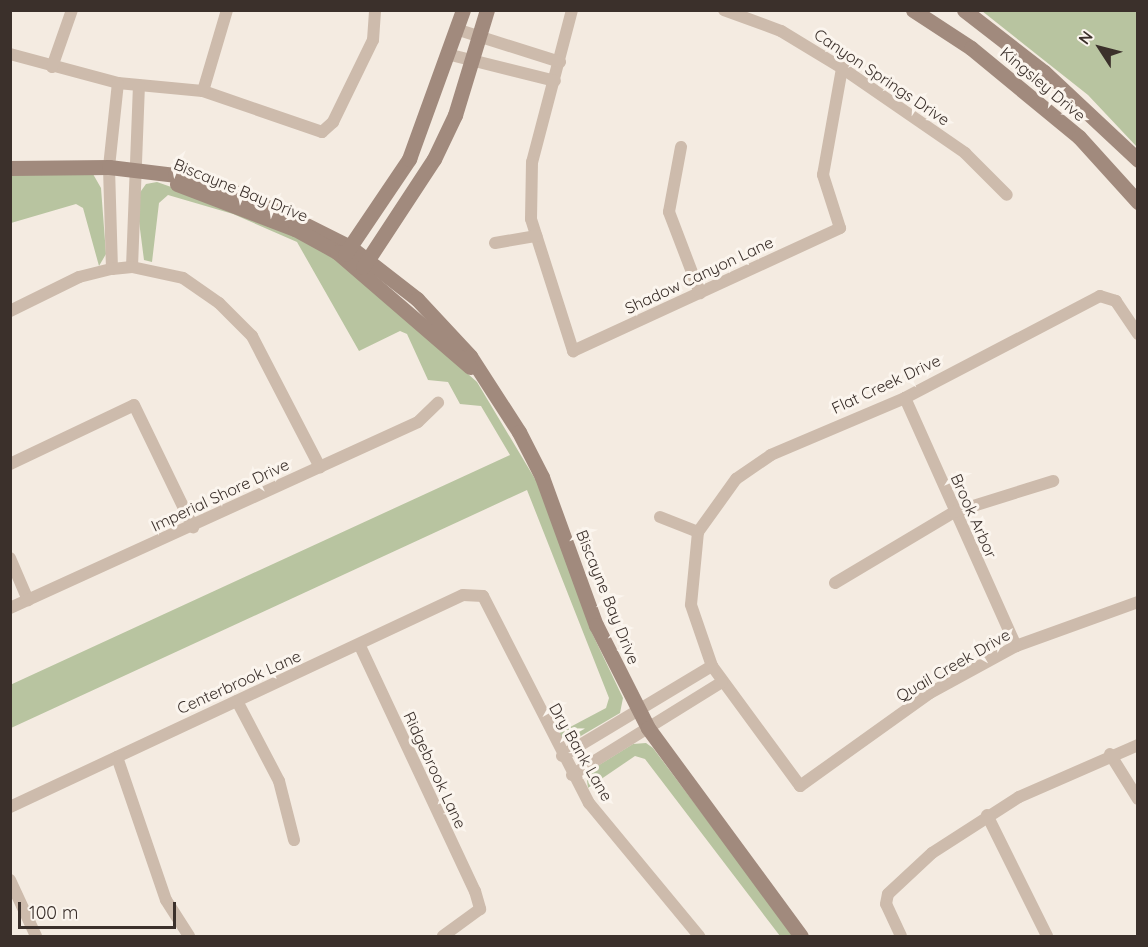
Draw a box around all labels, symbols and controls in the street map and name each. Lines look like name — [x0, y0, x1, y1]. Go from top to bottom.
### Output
north arrow — [1070, 18, 1130, 78]
street label: Canyon Springs Drive — [811, 24, 953, 130]
text: N — [1074, 27, 1097, 48]
street label: Kingsley Drive — [997, 43, 1089, 125]
street label: Biscayne Bay Drive — [171, 154, 311, 226]
street label: Shadow Canyon Lane — [622, 232, 776, 318]
street label: Flat Creek Drive — [828, 350, 944, 418]
street label: Imperial Shore Drive — [148, 455, 292, 535]
street label: Brook Arbor — [947, 471, 1001, 561]
street label: Biscayne Bay Drive — [572, 527, 644, 667]
street label: Quail Creek Drive — [893, 625, 1013, 705]
street label: Centerbrook Lane — [174, 646, 304, 718]
street label: Dry Bank Lane — [545, 700, 617, 804]
street label: Ridgebrook Lane — [400, 708, 470, 832]
scale bar — [21, 890, 178, 928]
text: 100 m — [29, 901, 78, 924]

